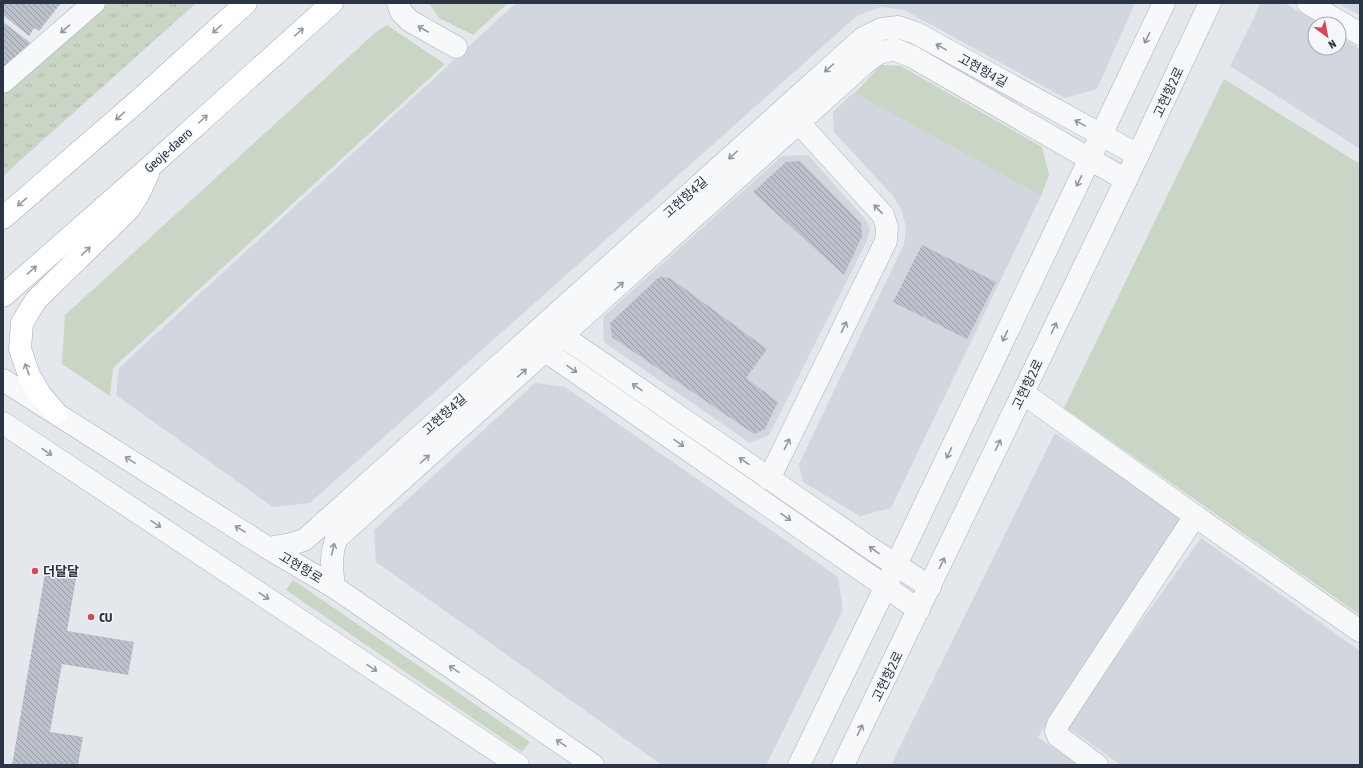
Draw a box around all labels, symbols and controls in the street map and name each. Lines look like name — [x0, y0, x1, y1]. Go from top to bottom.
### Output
north arrow — [1307, 16, 1347, 56]
one-way arrow — [59, 24, 70, 33]
one-way arrow — [417, 24, 429, 32]
one-way arrow — [212, 25, 222, 34]
one-way arrow — [294, 28, 304, 37]
one-way arrow — [1143, 32, 1150, 44]
text: N — [1326, 38, 1338, 51]
one-way arrow — [935, 43, 947, 50]
street label: 고현항4길 — [956, 51, 1010, 90]
one-way arrow — [825, 63, 835, 72]
street label: 고현항2로 — [1150, 65, 1187, 120]
one-way arrow — [115, 112, 126, 121]
one-way arrow — [198, 115, 208, 124]
one-way arrow — [1074, 119, 1086, 126]
street label: Geoje-daero — [141, 125, 195, 176]
one-way arrow — [727, 150, 738, 159]
street label: 고현항4길 — [660, 174, 710, 221]
one-way arrow — [1075, 174, 1082, 186]
one-way arrow — [17, 197, 28, 206]
one-way arrow — [873, 204, 883, 214]
one-way arrow — [81, 246, 91, 256]
one-way arrow — [27, 266, 38, 275]
one-way arrow — [614, 281, 624, 290]
one-way arrow — [841, 321, 848, 333]
one-way arrow — [1051, 322, 1058, 334]
one-way arrow — [1001, 330, 1008, 342]
street label: 고현항2로 — [1009, 357, 1046, 412]
one-way arrow — [23, 363, 31, 375]
one-way arrow — [566, 365, 577, 373]
one-way arrow — [517, 368, 527, 377]
one-way arrow — [631, 383, 642, 391]
street label: 고현항4길 — [419, 391, 469, 438]
one-way arrow — [784, 438, 791, 450]
one-way arrow — [673, 439, 684, 447]
one-way arrow — [995, 440, 1002, 452]
one-way arrow — [945, 447, 952, 459]
one-way arrow — [41, 448, 52, 456]
one-way arrow — [420, 454, 430, 464]
one-way arrow — [124, 455, 136, 463]
one-way arrow — [738, 457, 749, 465]
one-way arrow — [780, 513, 791, 521]
one-way arrow — [150, 520, 161, 528]
one-way arrow — [234, 525, 245, 533]
one-way arrow — [330, 542, 338, 555]
one-way arrow — [869, 546, 880, 554]
street label: 고현항로 — [276, 549, 325, 586]
one-way arrow — [939, 557, 946, 569]
place label: 더달달 — [43, 564, 79, 579]
marker: 더달달 — [30, 566, 40, 576]
one-way arrow — [258, 592, 269, 600]
place label: CU — [99, 610, 113, 625]
marker: CU — [86, 612, 96, 622]
street label: 고현항2로 — [869, 649, 906, 704]
one-way arrow — [366, 664, 377, 672]
one-way arrow — [448, 665, 459, 673]
one-way arrow — [857, 724, 865, 736]
one-way arrow — [556, 739, 567, 747]

